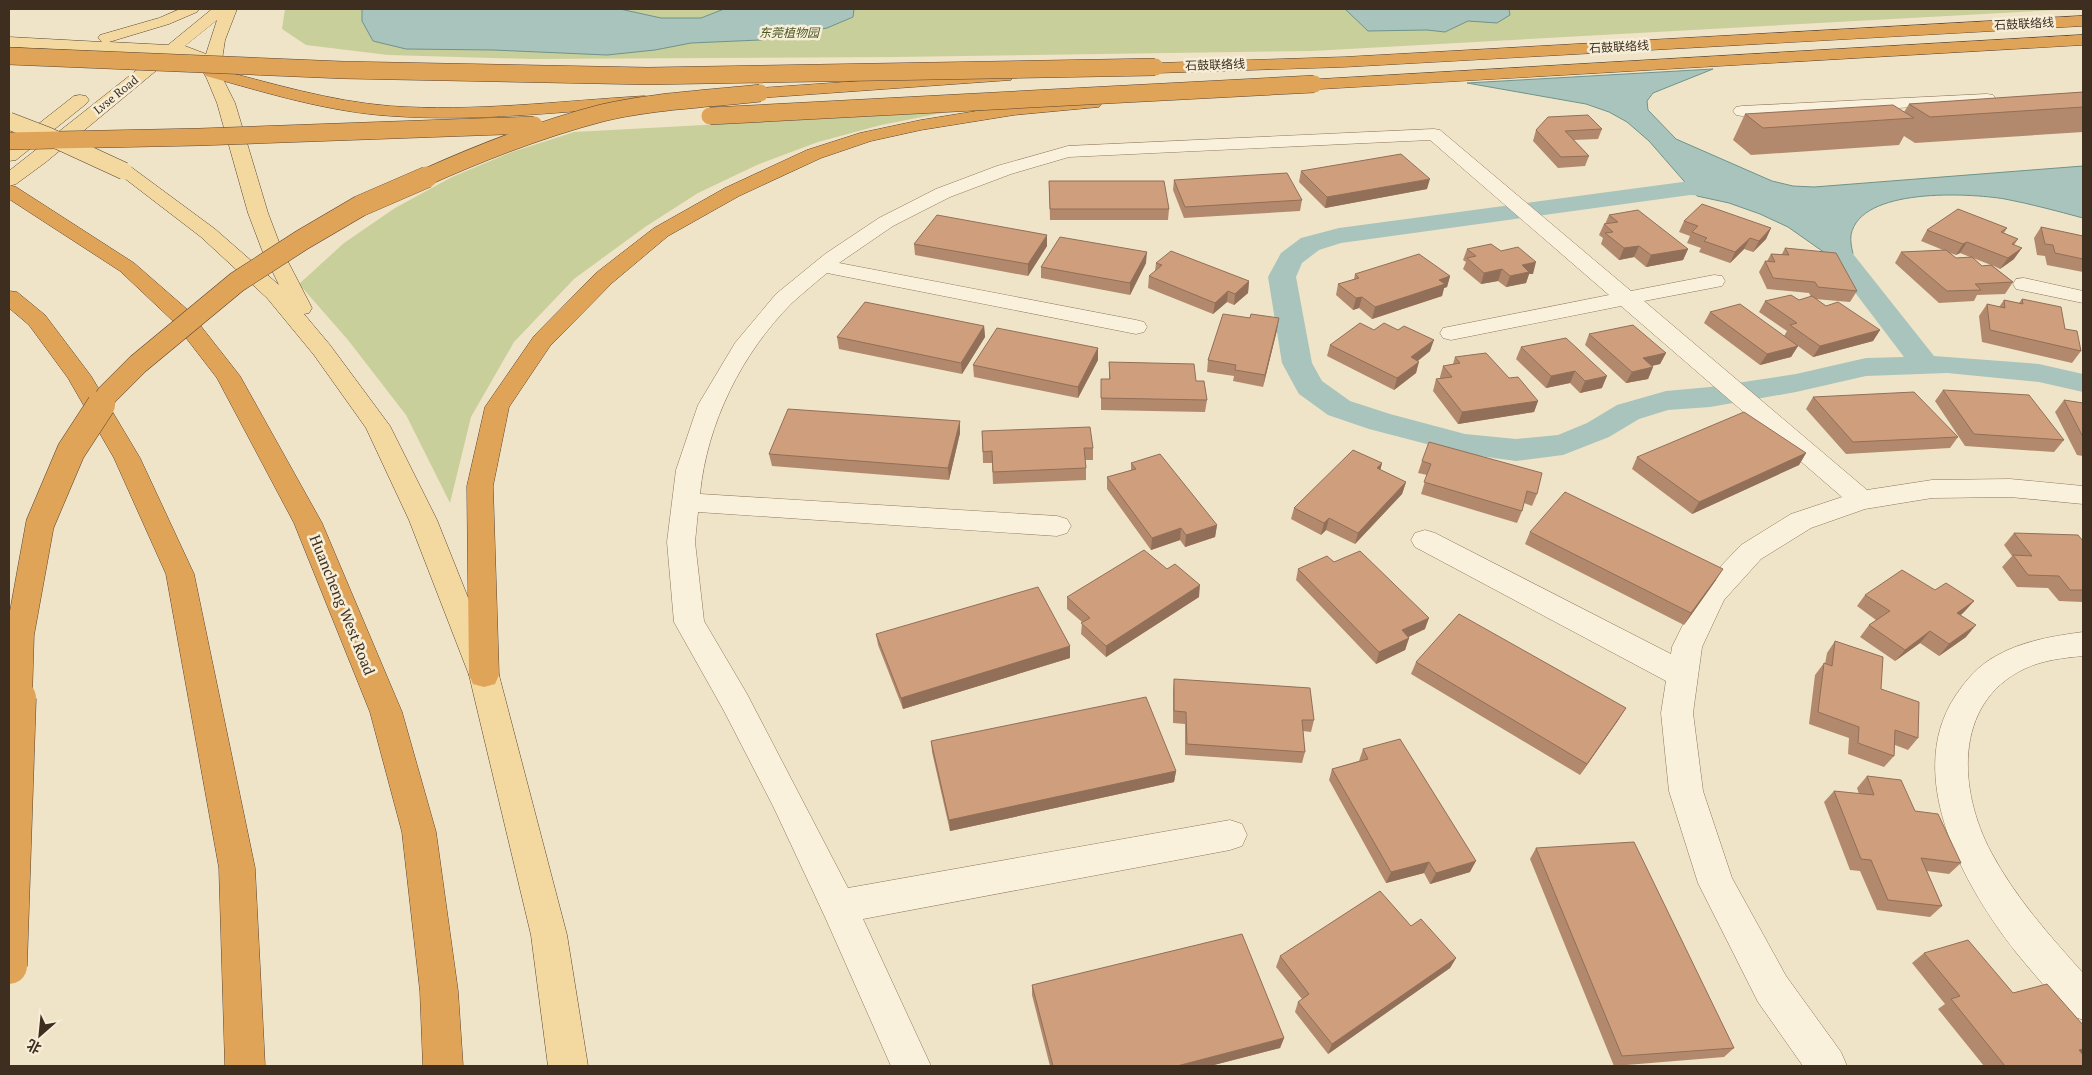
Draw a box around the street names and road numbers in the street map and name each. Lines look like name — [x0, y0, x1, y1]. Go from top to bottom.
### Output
street label: 石鼓联络线 — [1994, 14, 2054, 33]
street label: 石鼓联络线 — [1589, 37, 1649, 56]
street label: 石鼓联络线 — [1185, 56, 1245, 73]
street label: Lvse Road — [90, 72, 141, 117]
street label: Huancheng West Road — [306, 532, 380, 678]

